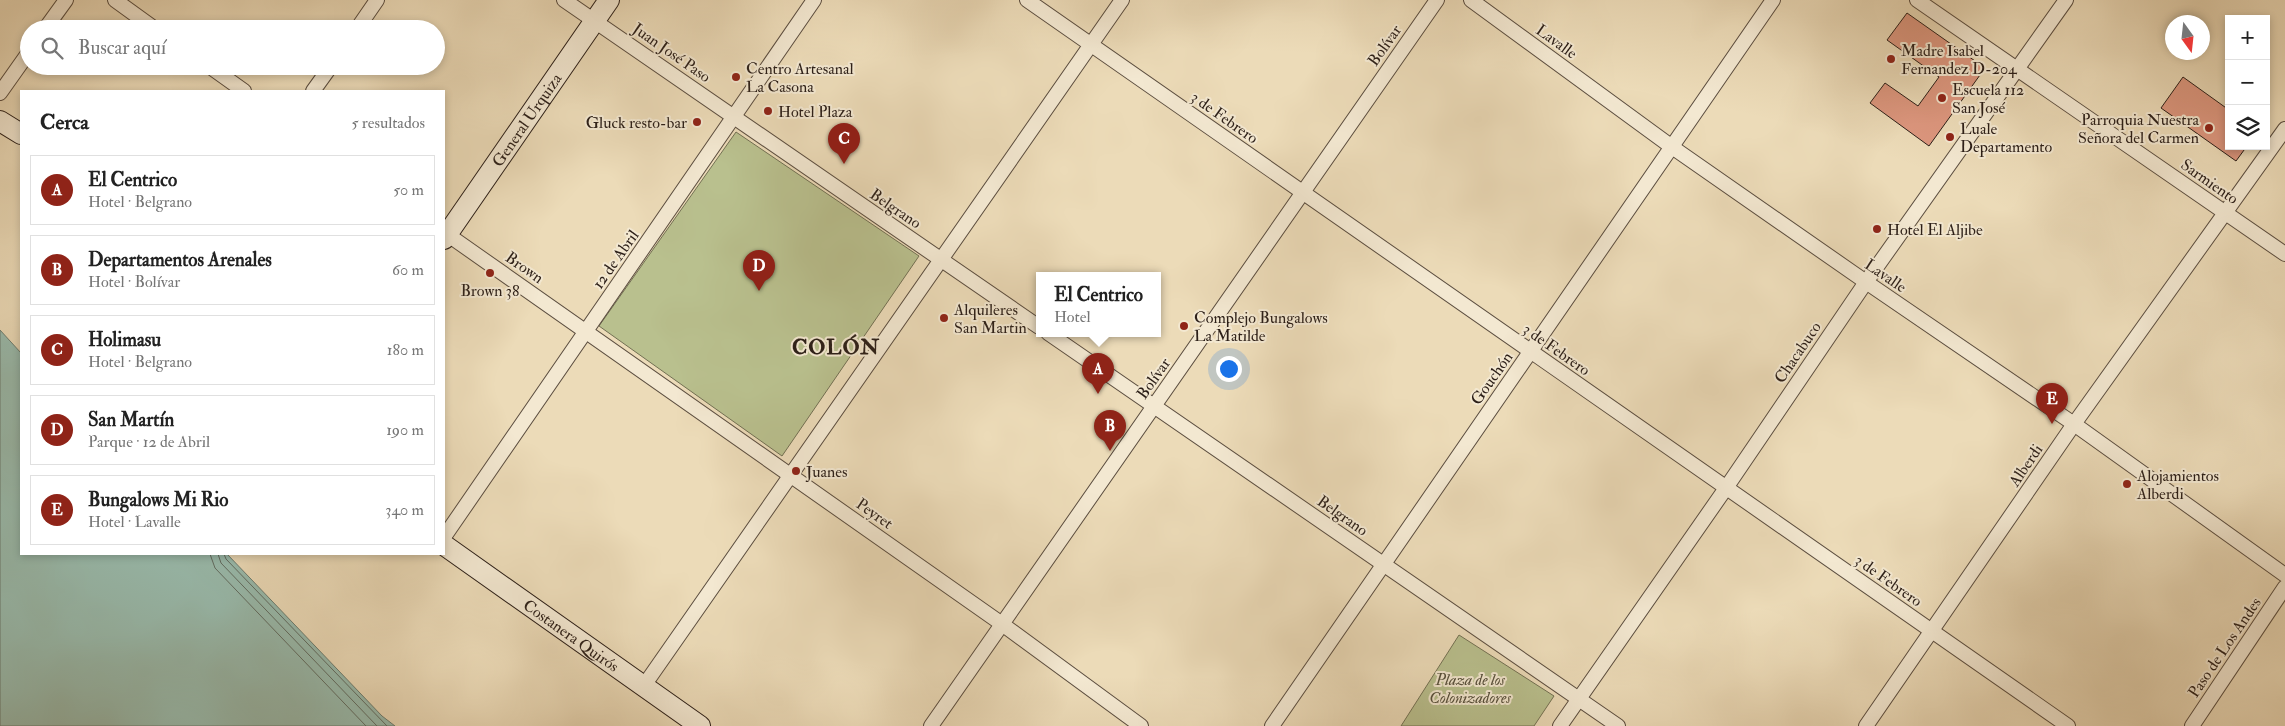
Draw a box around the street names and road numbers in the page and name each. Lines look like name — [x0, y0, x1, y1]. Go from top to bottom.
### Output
street label: Juan José Paso — [627, 18, 715, 88]
street label: Lavalle — [1532, 20, 1581, 64]
street label: Bolívar — [1363, 21, 1406, 70]
street label: General Urquiza — [488, 69, 567, 171]
street label: 3 de Febrero — [1187, 87, 1262, 148]
street label: Sarmiento — [2177, 155, 2242, 209]
street label: Belgrano — [866, 184, 925, 233]
street label: 12 de Abril — [588, 226, 643, 293]
street label: Brown — [501, 248, 547, 288]
street label: Lavalle — [1861, 255, 1910, 297]
street label: Chacabuco — [1770, 318, 1826, 387]
street label: 3 de Febrero — [1519, 319, 1594, 380]
street label: Gouchón — [1466, 348, 1517, 409]
street label: Bolívar — [1132, 354, 1175, 403]
street label: Alberdi — [2004, 441, 2047, 491]
street label: Belgrano — [1313, 491, 1372, 541]
street label: Peyret — [852, 494, 897, 534]
street label: 3 de Febrero — [1851, 550, 1926, 611]
street label: Paso de Los Andes — [2184, 594, 2266, 702]
street label: Costanera Quirós — [519, 595, 623, 677]

